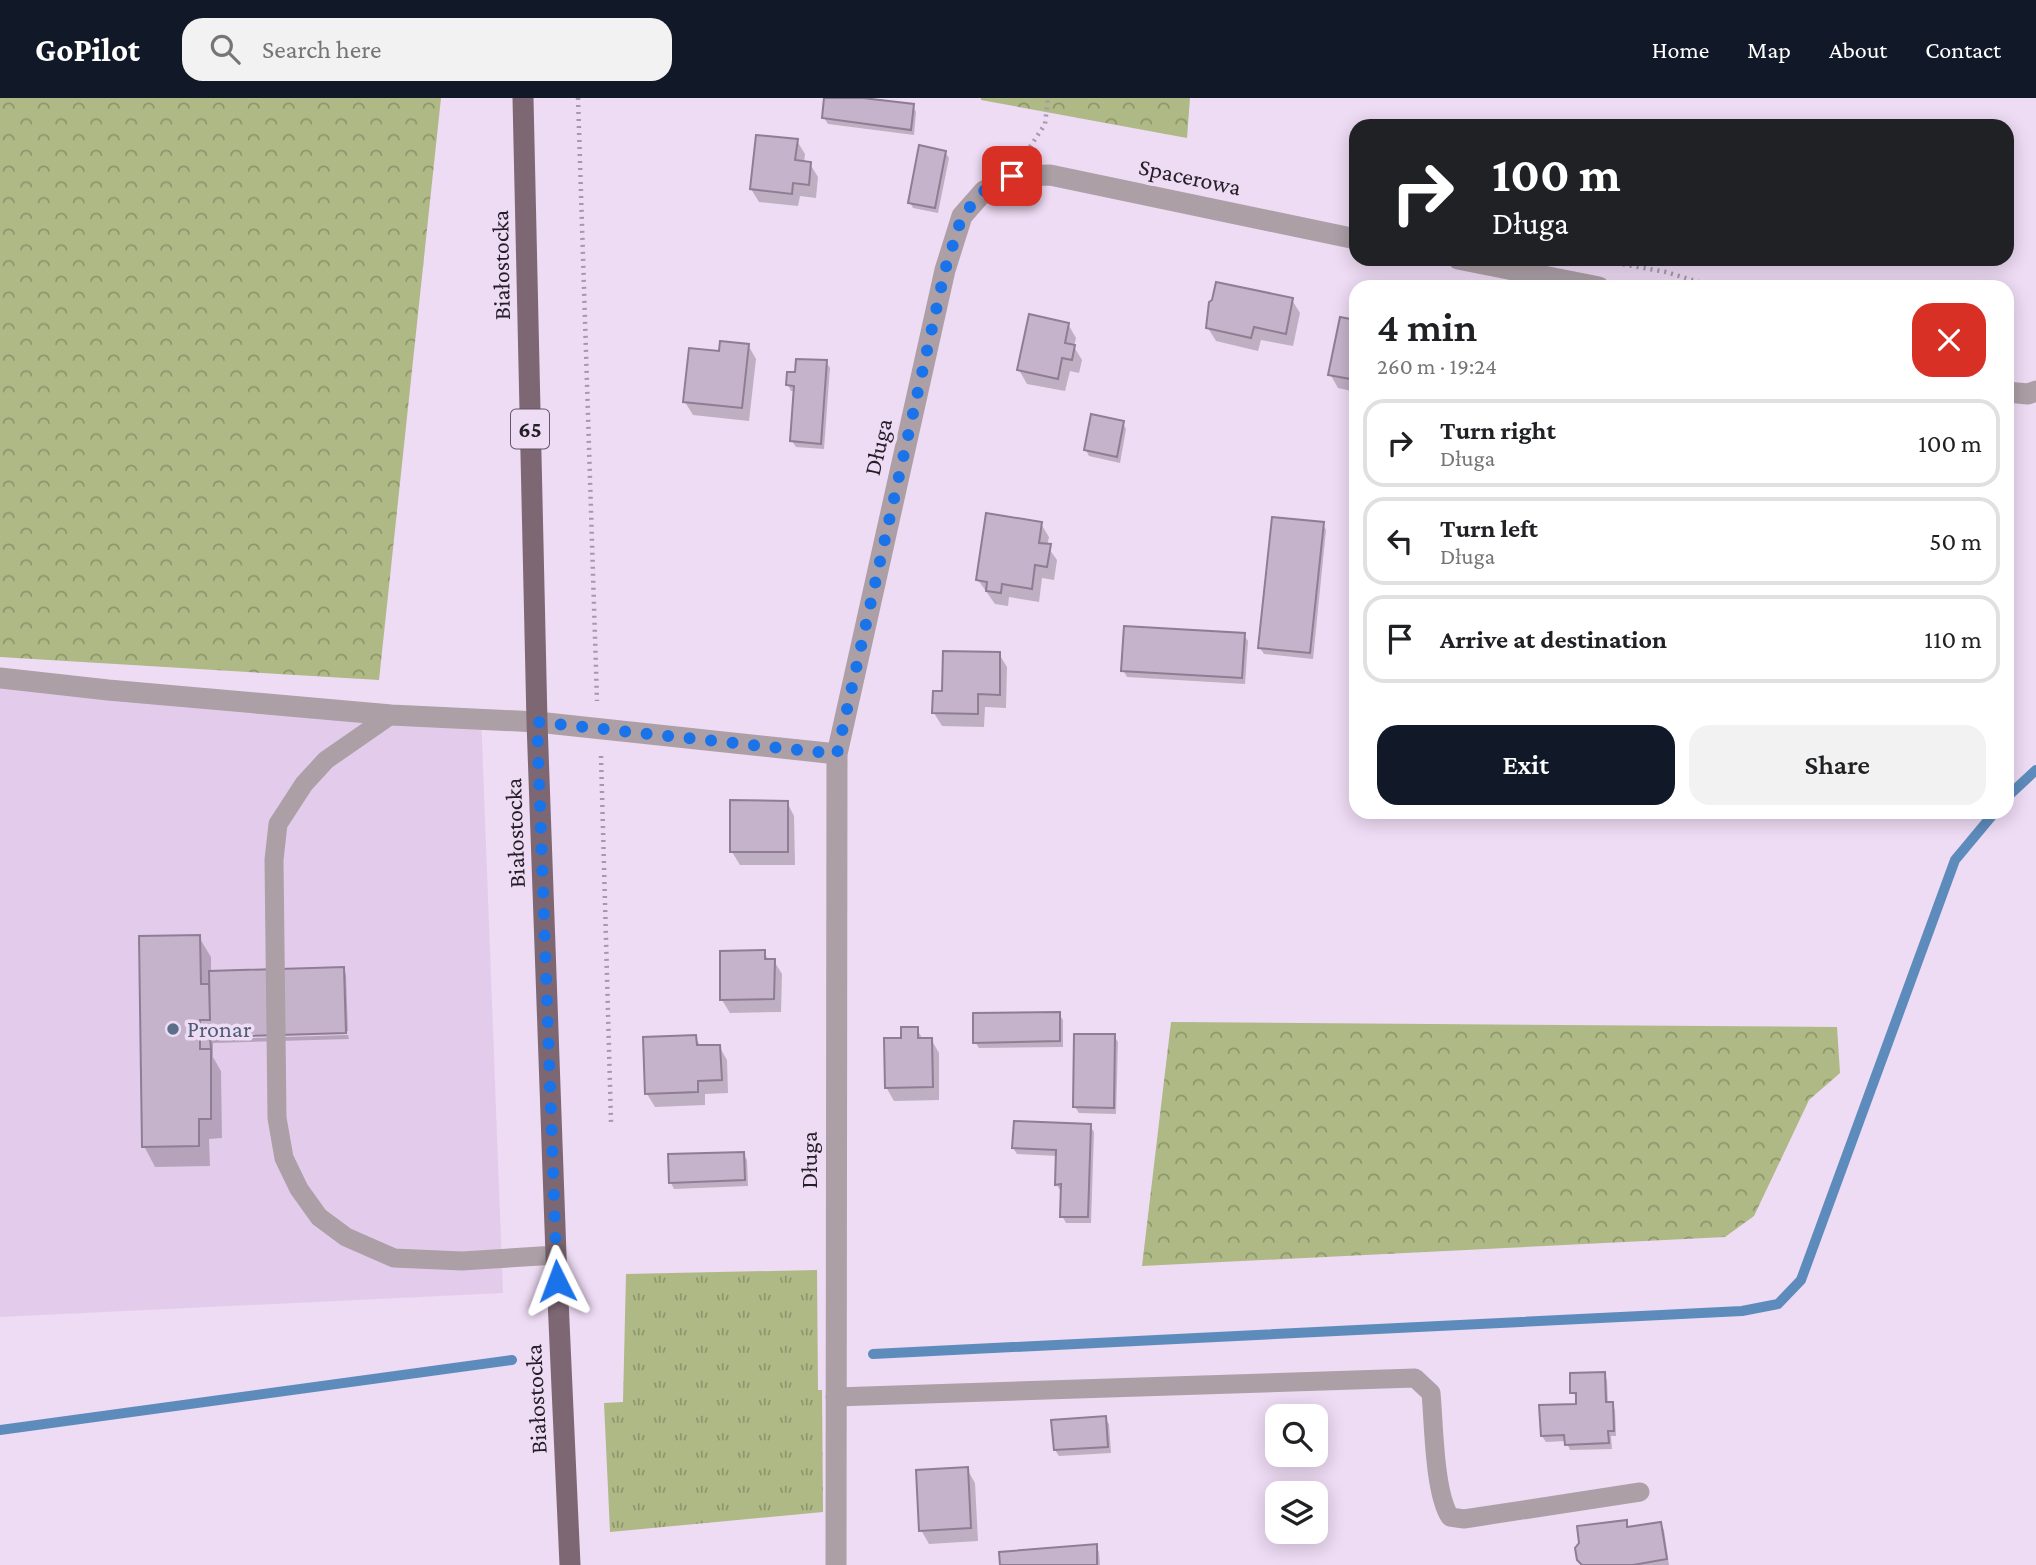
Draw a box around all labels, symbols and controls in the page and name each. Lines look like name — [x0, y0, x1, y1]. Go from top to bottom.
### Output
search box — [182, 18, 672, 81]
icon: search — [206, 30, 244, 68]
text: GoPilot — [35, 31, 140, 68]
text: Search here — [262, 35, 381, 64]
text: Home — [1652, 36, 1709, 63]
text: Map — [1747, 36, 1791, 63]
text: About — [1829, 36, 1887, 63]
text: Contact — [1925, 36, 2001, 63]
pin — [982, 146, 1042, 206]
icon: right — [1377, 147, 1468, 238]
text: 100 m — [1492, 147, 1621, 202]
street label: Spacerowa — [1137, 153, 1244, 201]
icon: arrive — [993, 157, 1031, 195]
text: Długa — [1492, 205, 1569, 241]
street label: Białostocka — [486, 210, 515, 320]
text: 4 min — [1377, 303, 1477, 350]
button: close — [1912, 303, 1986, 377]
text: 260 m · 19:24 — [1377, 353, 1497, 379]
road number: 65 — [511, 410, 549, 448]
street label: Długa — [858, 416, 897, 478]
text: Turn right — [1440, 416, 1556, 445]
icon: right — [1381, 424, 1419, 462]
text: 100 m — [1918, 429, 1982, 458]
text: Długa — [1440, 445, 1495, 471]
text: Turn left — [1440, 514, 1538, 543]
icon: left — [1381, 522, 1419, 560]
text: 50 m — [1929, 527, 1982, 556]
text: Długa — [1440, 543, 1495, 569]
icon: arrive — [1381, 620, 1419, 658]
text: Arrive at destination — [1440, 625, 1667, 654]
text: 110 m — [1924, 625, 1982, 654]
button: Exit — [1377, 725, 1675, 805]
button: Share — [1689, 725, 1986, 805]
street label: Białostocka — [499, 778, 530, 889]
place label: Pronar — [187, 1015, 252, 1042]
marker: Pronar — [165, 1021, 181, 1037]
street label: Długa — [795, 1131, 822, 1189]
position arrow — [520, 1244, 594, 1318]
street label: Białostocka — [519, 1343, 552, 1455]
map controls — [1265, 1404, 1328, 1544]
button: search — [1265, 1404, 1328, 1467]
button: layers — [1265, 1481, 1328, 1544]

